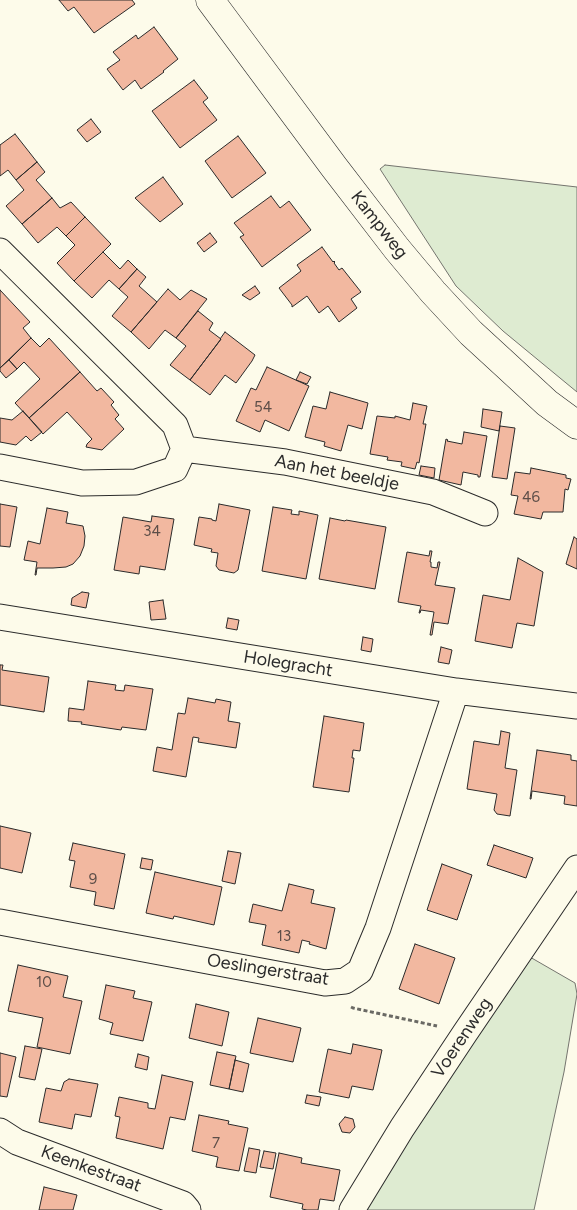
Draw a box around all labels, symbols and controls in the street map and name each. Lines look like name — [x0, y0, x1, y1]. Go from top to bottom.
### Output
street label: Kampweg — [346, 187, 412, 263]
house number: 54 — [254, 399, 272, 417]
street label: Aan het beeldje — [273, 450, 401, 496]
house number: 46 — [522, 489, 540, 507]
house number: 34 — [143, 523, 161, 541]
street label: Holegracht — [242, 646, 334, 682]
house number: 9 — [89, 871, 97, 889]
house number: 13 — [277, 928, 291, 946]
street label: Oeslingerstraat — [205, 950, 331, 990]
house number: 10 — [36, 974, 52, 992]
street label: Voerenweg — [427, 994, 497, 1082]
house number: 7 — [212, 1135, 220, 1153]
street label: Keenkestraat — [38, 1141, 144, 1197]

